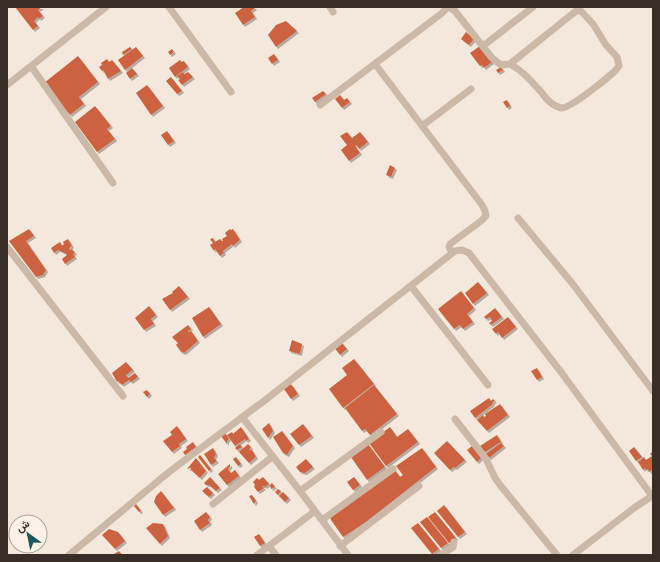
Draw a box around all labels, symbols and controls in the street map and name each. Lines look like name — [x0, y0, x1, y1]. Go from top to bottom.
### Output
north arrow — [8, 514, 48, 554]
text: ش — [13, 516, 32, 535]

